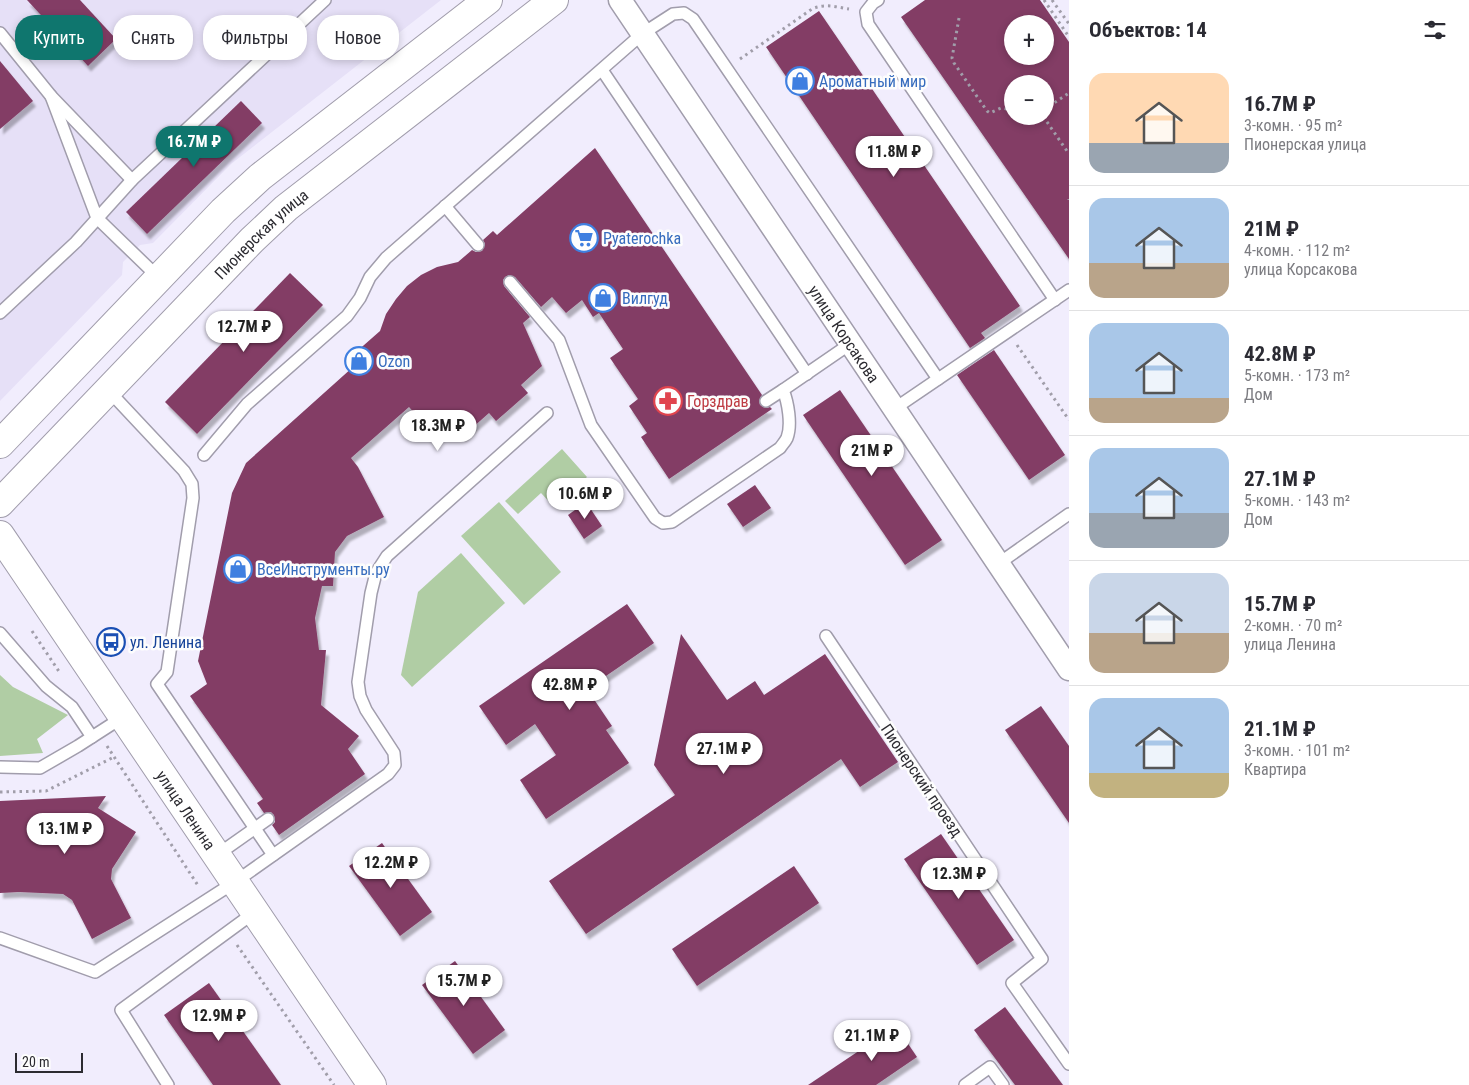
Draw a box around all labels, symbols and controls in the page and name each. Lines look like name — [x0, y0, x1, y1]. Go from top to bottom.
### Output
chip: Купить — [15, 15, 103, 60]
chip: Снять — [113, 15, 193, 60]
chip: Фильтры — [203, 15, 307, 60]
chip: Новое — [317, 15, 399, 60]
map controls — [1004, 15, 1054, 125]
button: + — [1004, 15, 1054, 65]
icon: filters — [1421, 16, 1449, 44]
text: Объектов: 14 — [1089, 18, 1207, 42]
shop icon: Ароматный мир — [785, 66, 815, 96]
place label: Ароматный мир — [819, 72, 926, 91]
button: − — [1004, 75, 1054, 125]
text: 16.7M ₽ — [1244, 92, 1316, 116]
icon: home — [1129, 93, 1189, 153]
text: 3-комн. · 95 m² — [1244, 116, 1342, 135]
pin: 16.7M ₽ — [148, 126, 240, 168]
text: 16.7M ₽ — [167, 132, 221, 151]
text: Пионерская улица — [1244, 135, 1366, 154]
pin: 11.8M ₽ — [848, 136, 940, 178]
text: 11.8M ₽ — [867, 142, 921, 161]
street label: Пионерская улица — [211, 185, 312, 283]
text: 21M ₽ — [1244, 217, 1299, 241]
icon: home — [1129, 218, 1189, 278]
supermarket icon: Pyaterochka — [569, 223, 599, 253]
place label: Pyaterochka — [603, 229, 681, 248]
text: 4-комн. · 112 m² — [1244, 241, 1350, 260]
text: улица Корсакова — [1244, 260, 1357, 279]
street label: улица Корсакова — [804, 282, 883, 386]
shop icon: Вилгуд — [588, 283, 618, 313]
place label: Вилгуд — [622, 289, 668, 308]
pin: 12.7M ₽ — [198, 310, 290, 353]
text: 12.7M ₽ — [217, 317, 271, 336]
text: 42.8M ₽ — [1244, 342, 1316, 366]
icon: home — [1129, 343, 1189, 403]
shop icon: Ozon — [344, 346, 374, 376]
place label: Ozon — [378, 352, 410, 371]
text: 5-комн. · 173 m² — [1244, 366, 1350, 385]
text: Дом — [1244, 385, 1273, 404]
pharmacy icon: Горздрав — [653, 386, 683, 416]
place label: Горздрав — [687, 392, 749, 411]
pin: 18.3M ₽ — [392, 410, 484, 452]
text: 18.3M ₽ — [411, 416, 465, 435]
pin: 21M ₽ — [837, 434, 907, 477]
text: 21M ₽ — [851, 441, 893, 460]
text: 27.1M ₽ — [1244, 467, 1316, 491]
icon: home — [1129, 468, 1189, 528]
pin: 10.6M ₽ — [539, 478, 631, 520]
text: 10.6M ₽ — [558, 484, 612, 503]
text: 5-комн. · 143 m² — [1244, 491, 1350, 510]
text: Дом — [1244, 510, 1273, 529]
shop icon: ВсеИнструменты.ру — [223, 554, 253, 584]
place label: ВсеИнструменты.ру — [257, 560, 390, 579]
text: 15.7M ₽ — [1244, 592, 1316, 616]
icon: home — [1129, 593, 1189, 653]
text: 2-комн. · 70 m² — [1244, 616, 1342, 635]
bus stop icon: ул. Ленина — [96, 627, 126, 657]
place label: ул. Ленина — [130, 633, 202, 652]
text: улица Ленина — [1244, 635, 1336, 654]
pin: 42.8M ₽ — [524, 668, 616, 711]
text: 42.8M ₽ — [543, 675, 597, 694]
text: 21.1M ₽ — [1244, 717, 1316, 741]
icon: home — [1129, 718, 1189, 778]
street label: Пионерский проезд — [877, 720, 967, 841]
pin: 27.1M ₽ — [678, 732, 770, 775]
text: 27.1M ₽ — [697, 739, 751, 758]
text: 3-комн. · 101 m² — [1244, 741, 1350, 760]
text: Квартира — [1244, 760, 1306, 779]
street label: улица Ленина — [152, 767, 219, 854]
pin: 13.1M ₽ — [19, 812, 111, 855]
text: 13.1M ₽ — [38, 819, 92, 838]
pin: 12.2M ₽ — [345, 846, 437, 889]
text: 12.2M ₽ — [364, 853, 418, 872]
pin: 12.3M ₽ — [913, 858, 1005, 900]
text: 12.3M ₽ — [932, 864, 986, 883]
pin: 15.7M ₽ — [418, 964, 510, 1007]
text: 15.7M ₽ — [437, 971, 491, 990]
pin: 12.9M ₽ — [173, 1000, 265, 1042]
text: 12.9M ₽ — [192, 1006, 246, 1025]
pin: 21.1M ₽ — [826, 1020, 918, 1062]
text: 21.1M ₽ — [845, 1026, 899, 1045]
scale bar — [15, 1050, 82, 1073]
text: 20 m — [22, 1054, 50, 1070]

